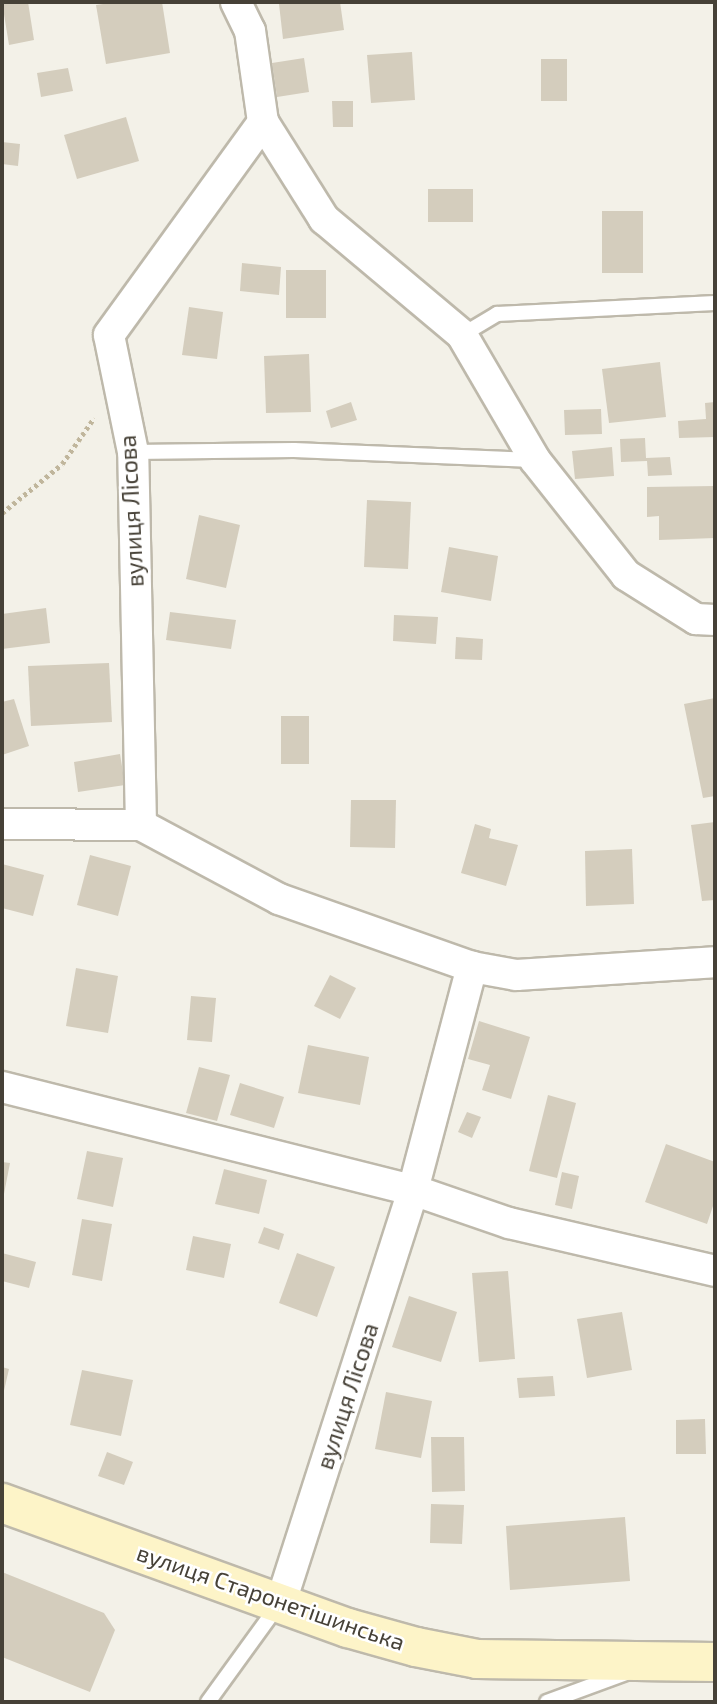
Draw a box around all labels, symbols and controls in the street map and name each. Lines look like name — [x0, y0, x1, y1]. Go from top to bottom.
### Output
street label: вулиця Лісова — [113, 434, 149, 588]
street label: вулиця Лісова — [310, 1319, 384, 1473]
street label: вулиця Старонетішинська — [133, 1538, 409, 1656]

